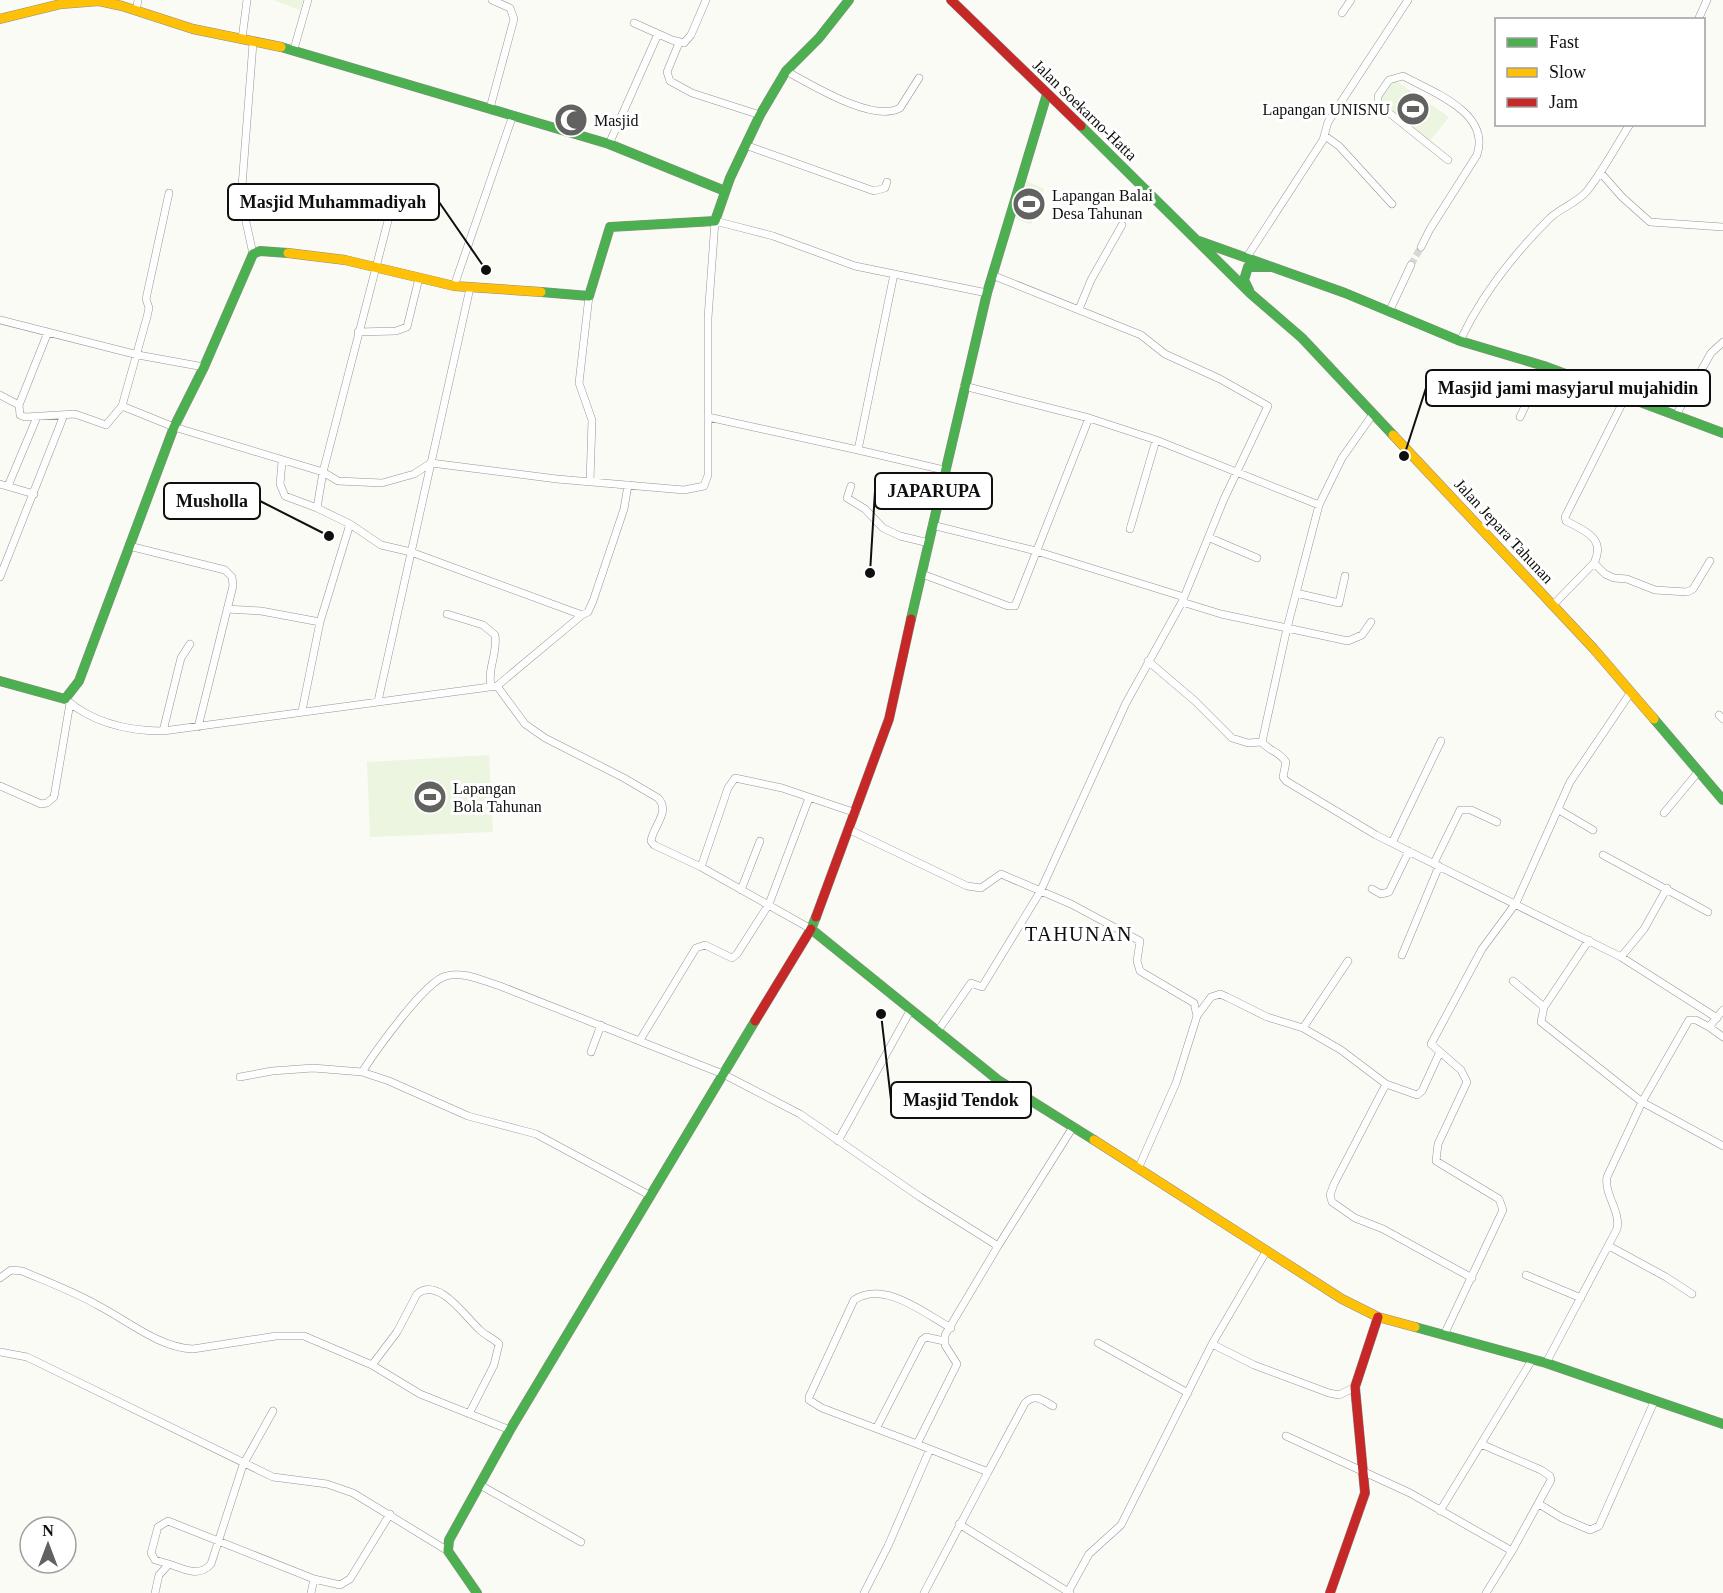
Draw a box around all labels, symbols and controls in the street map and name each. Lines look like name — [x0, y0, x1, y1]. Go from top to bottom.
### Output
legend — [1495, 18, 1705, 126]
text: Fast — [1549, 32, 1579, 52]
street label: Jalan Soekarno-Hatta — [1030, 56, 1140, 164]
text: Slow — [1549, 62, 1586, 82]
sports icon: Lapangan UNISNU — [1395, 91, 1431, 127]
text: Jam — [1549, 92, 1578, 112]
place label: Lapangan UNISNU — [1262, 101, 1390, 119]
mosque icon: Masjid — [553, 102, 589, 138]
place label: Masjid — [594, 112, 638, 130]
callout: Masjid Muhammadiyah — [228, 184, 439, 220]
sports icon: Lapangan Balai Desa Tahunan — [1011, 186, 1047, 222]
place label: Lapangan Balai Desa Tahunan — [1052, 187, 1153, 222]
text: Masjid Muhammadiyah — [240, 192, 426, 212]
callout: Masjid jami masyjarul mujahidin — [1426, 370, 1710, 406]
text: Masjid jami masyjarul mujahidin — [1438, 378, 1698, 398]
callout: JAPARUPA — [875, 473, 992, 509]
street label: Jalan Jepara Tahunan — [1451, 475, 1557, 587]
text: JAPARUPA — [887, 481, 981, 501]
callout: Musholla — [164, 483, 260, 519]
text: Musholla — [176, 491, 248, 511]
sports icon: Lapangan Bola Tahunan — [412, 779, 448, 815]
place label: Lapangan Bola Tahunan — [453, 780, 542, 815]
district label: TAHUNAN — [1025, 923, 1133, 945]
callout: Masjid Tendok — [891, 1082, 1031, 1118]
text: Masjid Tendok — [903, 1090, 1019, 1110]
north arrow — [18, 1515, 78, 1575]
text: N — [42, 1522, 54, 1539]

